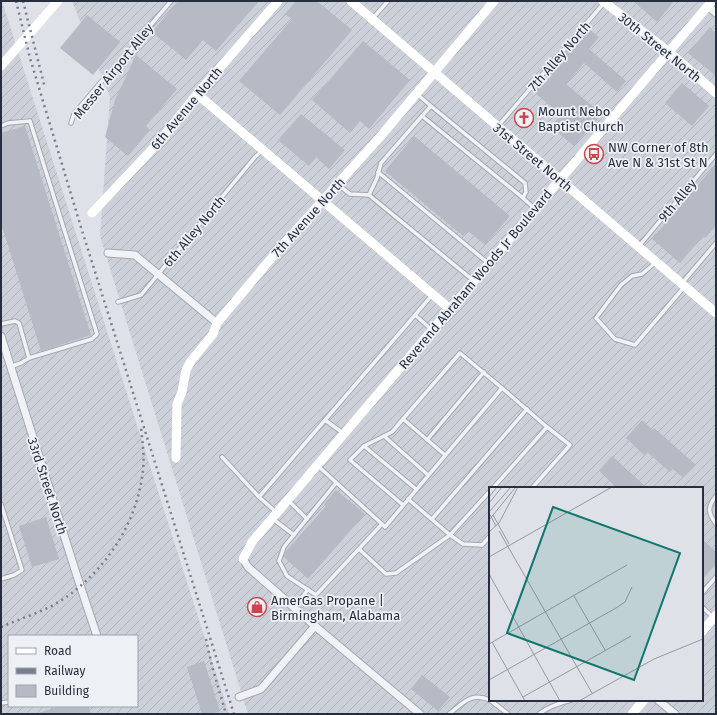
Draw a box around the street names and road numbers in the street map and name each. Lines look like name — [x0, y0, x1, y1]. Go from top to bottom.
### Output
street label: 30th Street North — [615, 9, 704, 85]
street label: 7th Alley North — [525, 18, 594, 94]
street label: Messer Airport Alley — [70, 20, 157, 122]
street label: 6th Avenue North — [148, 64, 225, 153]
street label: 31st Street North — [490, 120, 575, 195]
street label: 7th Avenue North — [269, 174, 348, 260]
street label: 9th Alley — [655, 176, 700, 225]
street label: Reverend Abraham Woods Jr Boulevard — [396, 186, 555, 372]
street label: 6th Alley North — [160, 193, 229, 270]
street label: 33rd Street North — [25, 436, 70, 537]

